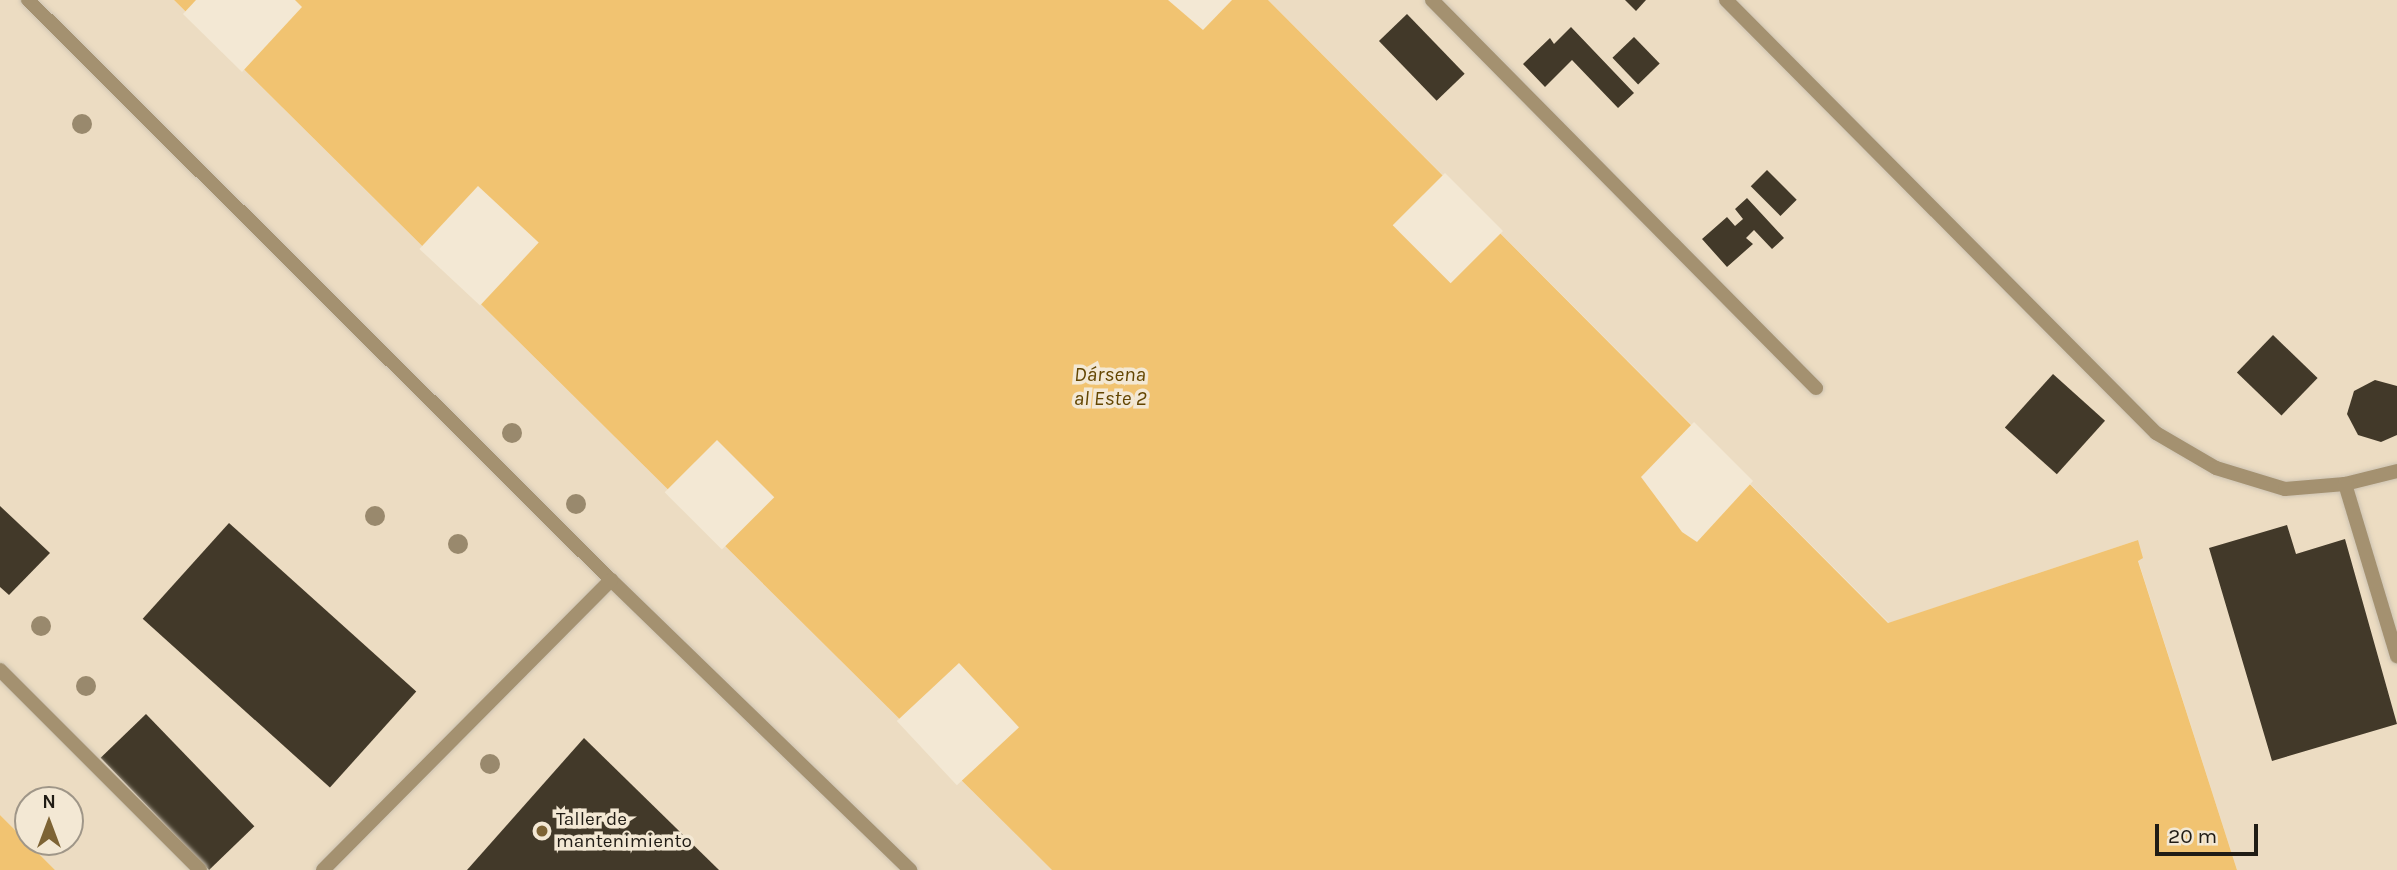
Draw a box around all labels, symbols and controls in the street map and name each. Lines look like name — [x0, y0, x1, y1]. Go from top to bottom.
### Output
water label: Dársena al Este 2 — [1073, 361, 1147, 411]
north arrow — [14, 786, 84, 856]
text: N — [42, 791, 56, 813]
place label: Taller de mantenimiento — [556, 809, 692, 853]
scale bar — [2159, 810, 2262, 854]
marker: Taller de mantenimiento — [534, 823, 550, 839]
text: 20 m — [2168, 824, 2217, 848]

